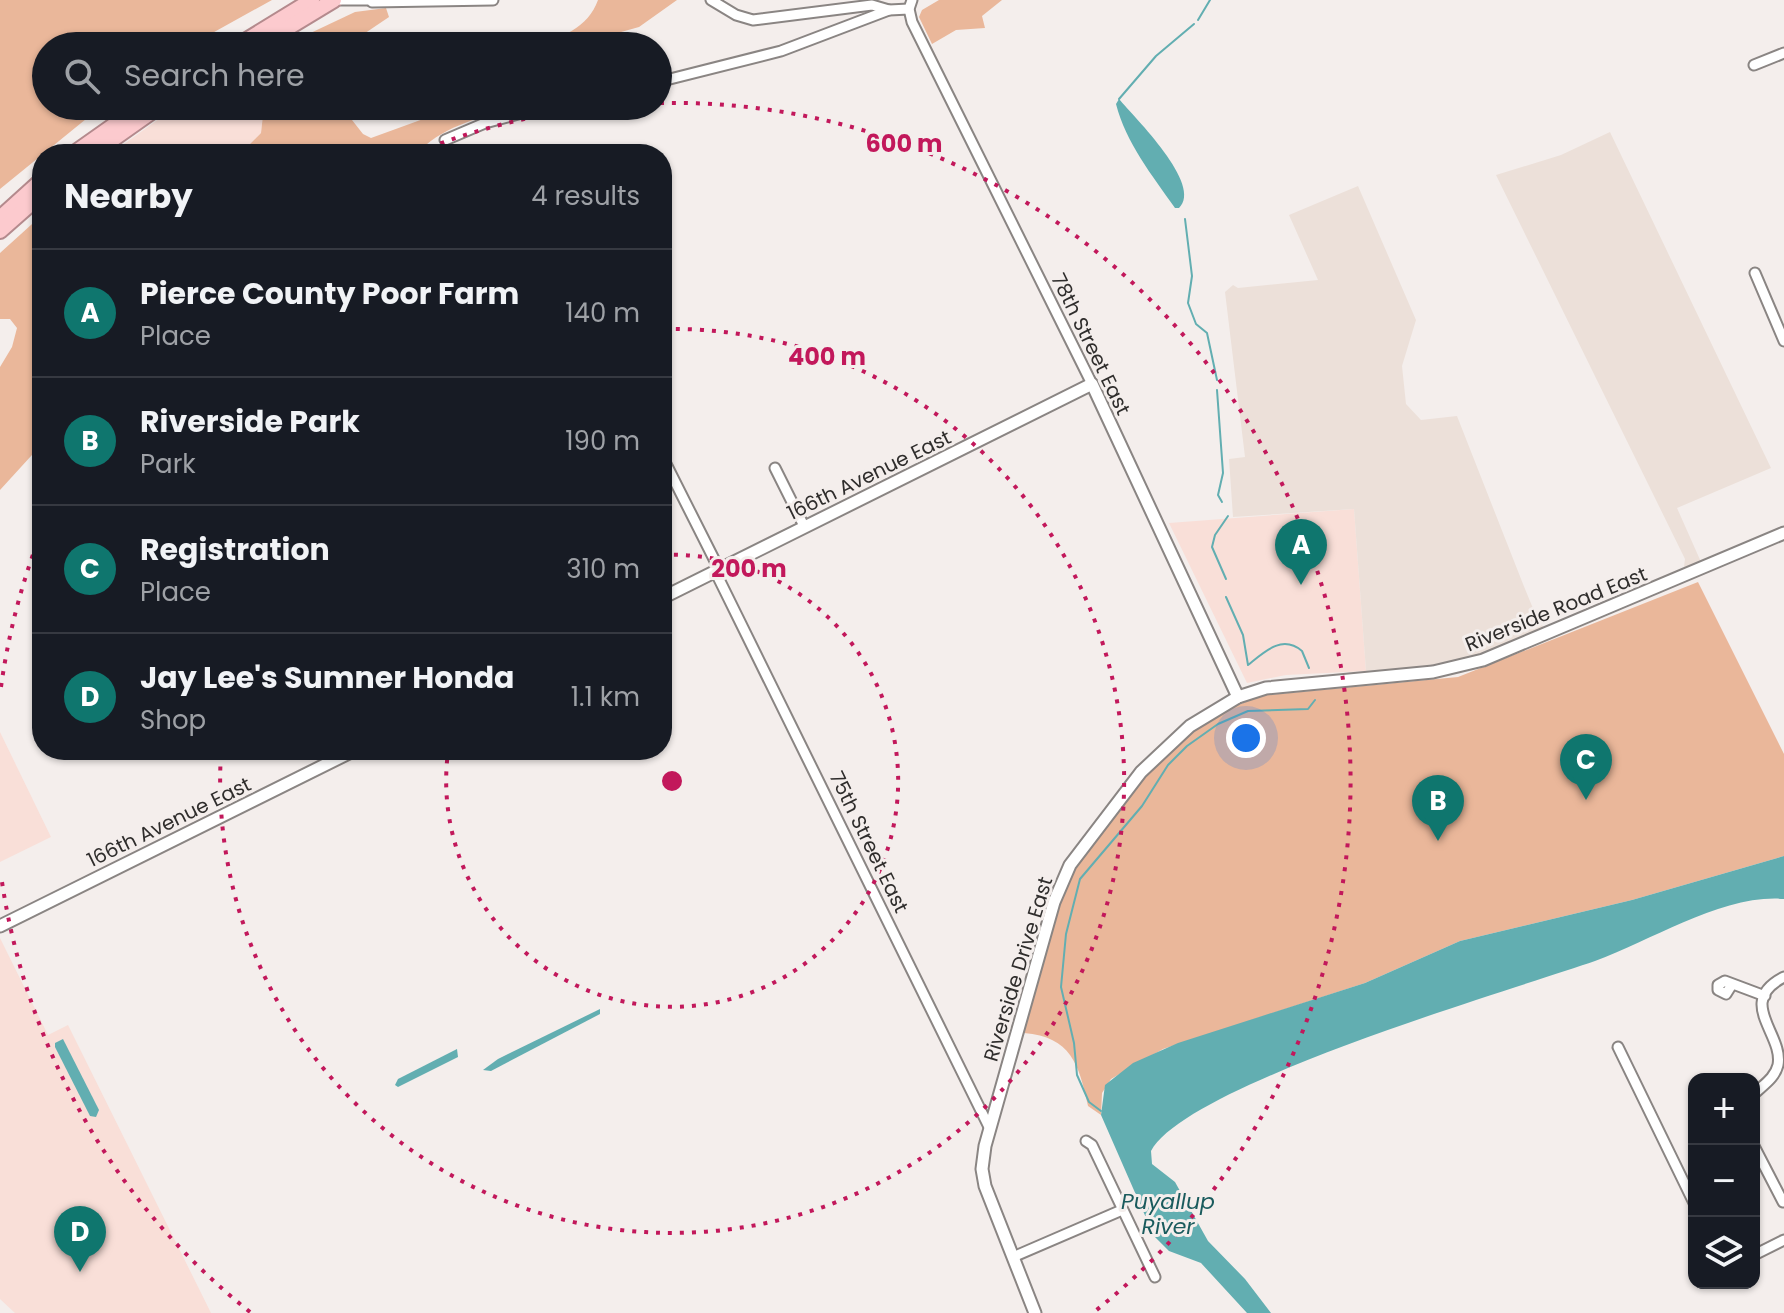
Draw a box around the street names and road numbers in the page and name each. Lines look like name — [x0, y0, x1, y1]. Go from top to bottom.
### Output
street label: 78th Street East — [1045, 268, 1137, 420]
street label: 166th Avenue East — [782, 423, 956, 527]
street label: Riverside Road East — [1461, 560, 1651, 658]
street label: 75th Street East — [823, 767, 915, 917]
street label: 166th Avenue East — [82, 770, 256, 874]
street label: Riverside Drive East — [977, 873, 1059, 1065]

